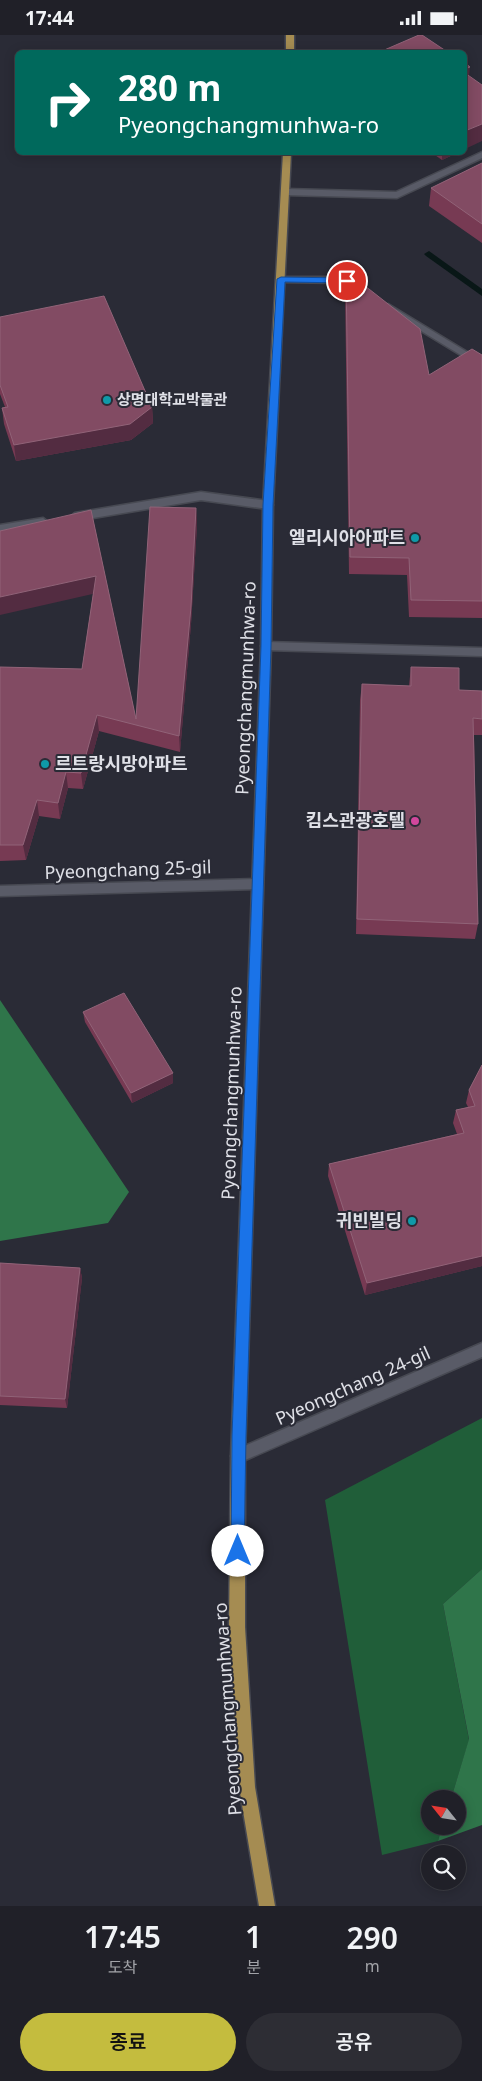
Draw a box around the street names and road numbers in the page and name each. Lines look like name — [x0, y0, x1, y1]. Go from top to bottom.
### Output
street label: Pyeongchangmunhwa-ro — [229, 581, 261, 795]
street label: Pyeongchang 25-gil — [44, 854, 212, 884]
street label: Pyeongchangmunhwa-ro — [215, 986, 247, 1200]
street label: Pyeongchang 24-gil — [272, 1340, 434, 1430]
street label: Pyeongchangmunhwa-ro — [208, 1602, 246, 1816]

